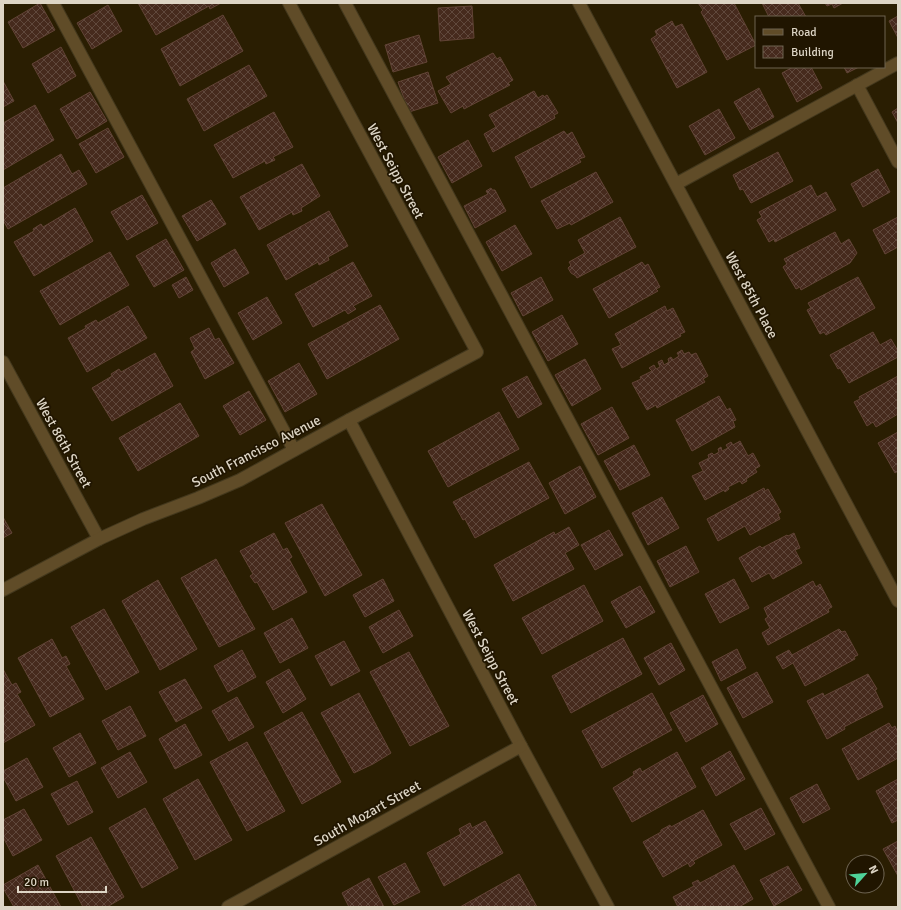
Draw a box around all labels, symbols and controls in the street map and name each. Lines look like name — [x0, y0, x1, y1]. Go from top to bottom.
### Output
legend — [755, 16, 885, 68]
text: Road — [791, 25, 817, 40]
text: Building — [791, 45, 834, 60]
street label: West Seipp Street — [363, 121, 428, 222]
street label: West 85th Place — [722, 249, 782, 342]
street label: West 86th Street — [32, 396, 95, 491]
street label: South Francisco Avenue — [189, 412, 324, 491]
street label: West Seipp Street — [458, 607, 523, 708]
street label: South Mozart Street — [311, 777, 424, 850]
north arrow — [845, 854, 885, 894]
text: N — [866, 863, 881, 876]
scale bar — [18, 868, 106, 894]
text: 20 m — [24, 875, 49, 890]

